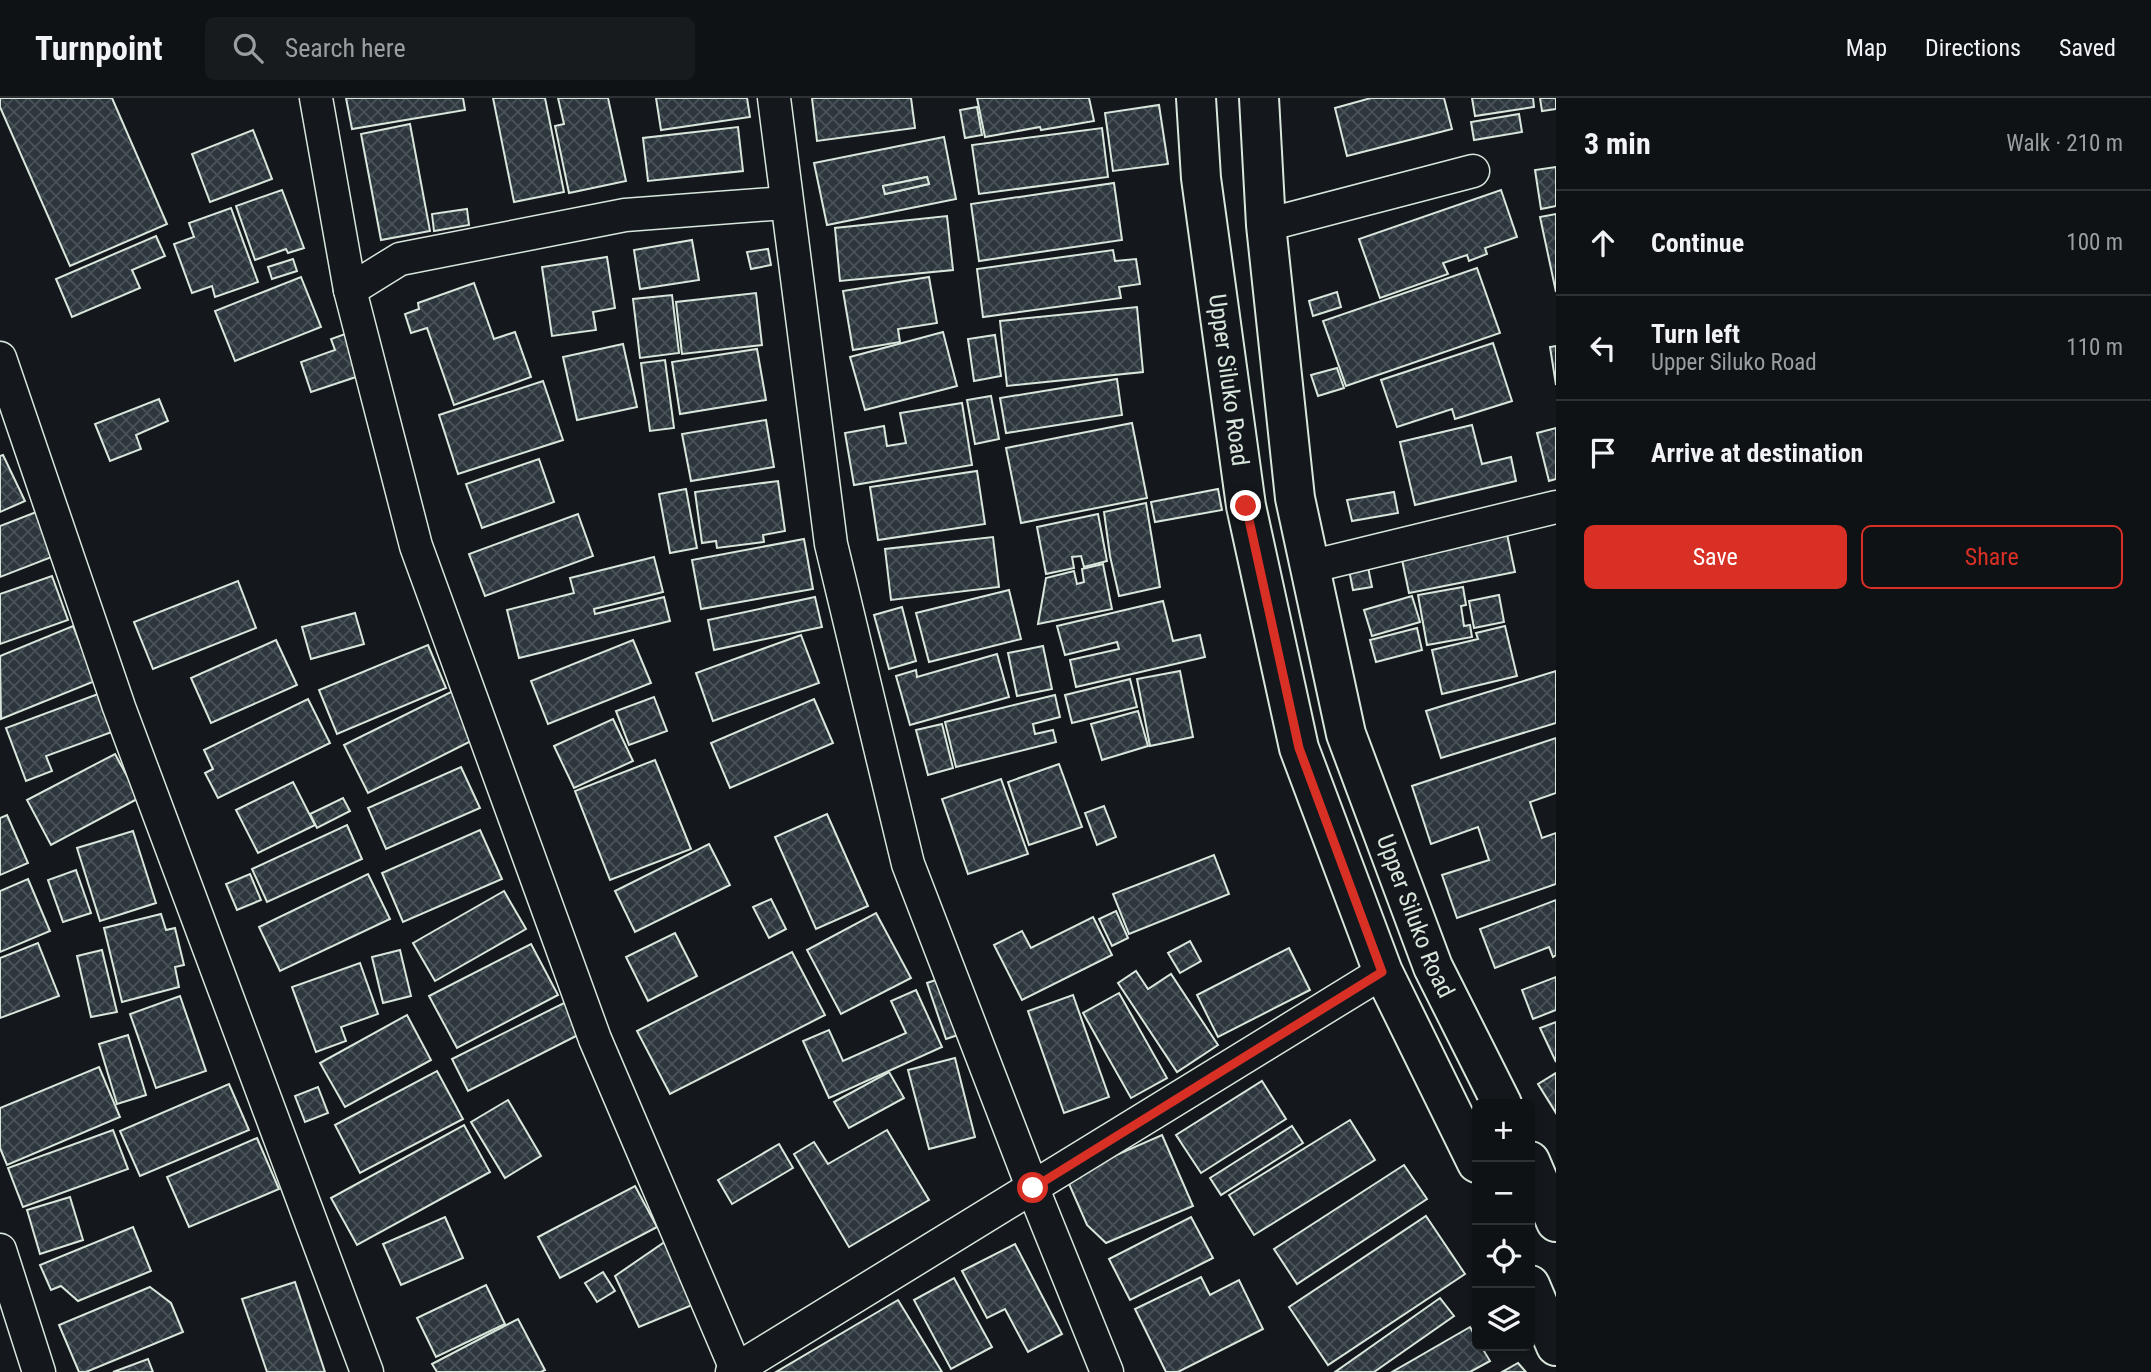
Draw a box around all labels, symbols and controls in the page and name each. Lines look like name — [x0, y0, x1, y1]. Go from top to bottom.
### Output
search box — [205, 17, 695, 80]
text: Turnpoint — [35, 29, 163, 68]
icon: search — [229, 29, 267, 67]
text: Search here — [285, 33, 406, 63]
text: Map — [1846, 34, 1887, 62]
text: Directions — [1925, 34, 2021, 62]
text: Saved — [2059, 34, 2116, 62]
text: 3 min — [1584, 126, 1651, 161]
text: Walk · 210 m — [2006, 130, 2123, 157]
icon: ahead — [1584, 224, 1622, 262]
text: Continue — [1651, 228, 1744, 258]
text: 100 m — [2066, 229, 2123, 256]
street label: Upper Siluko Road — [1203, 292, 1254, 468]
text: Turn left — [1651, 319, 1740, 349]
icon: left — [1584, 329, 1622, 367]
text: 110 m — [2066, 334, 2123, 361]
text: Upper Siluko Road — [1651, 349, 1817, 376]
icon: arrive — [1584, 434, 1622, 472]
text: Arrive at destination — [1651, 438, 1863, 468]
route end — [1230, 490, 1261, 521]
button: Save — [1584, 525, 1847, 589]
button: Share — [1861, 525, 2123, 589]
street label: Upper Siluko Road — [1371, 831, 1460, 1002]
map controls — [1472, 1099, 1535, 1351]
button: + — [1472, 1099, 1535, 1162]
button: − — [1472, 1162, 1535, 1225]
route start — [1017, 1172, 1048, 1203]
button: locate — [1472, 1225, 1535, 1288]
button: layers — [1472, 1288, 1535, 1351]

